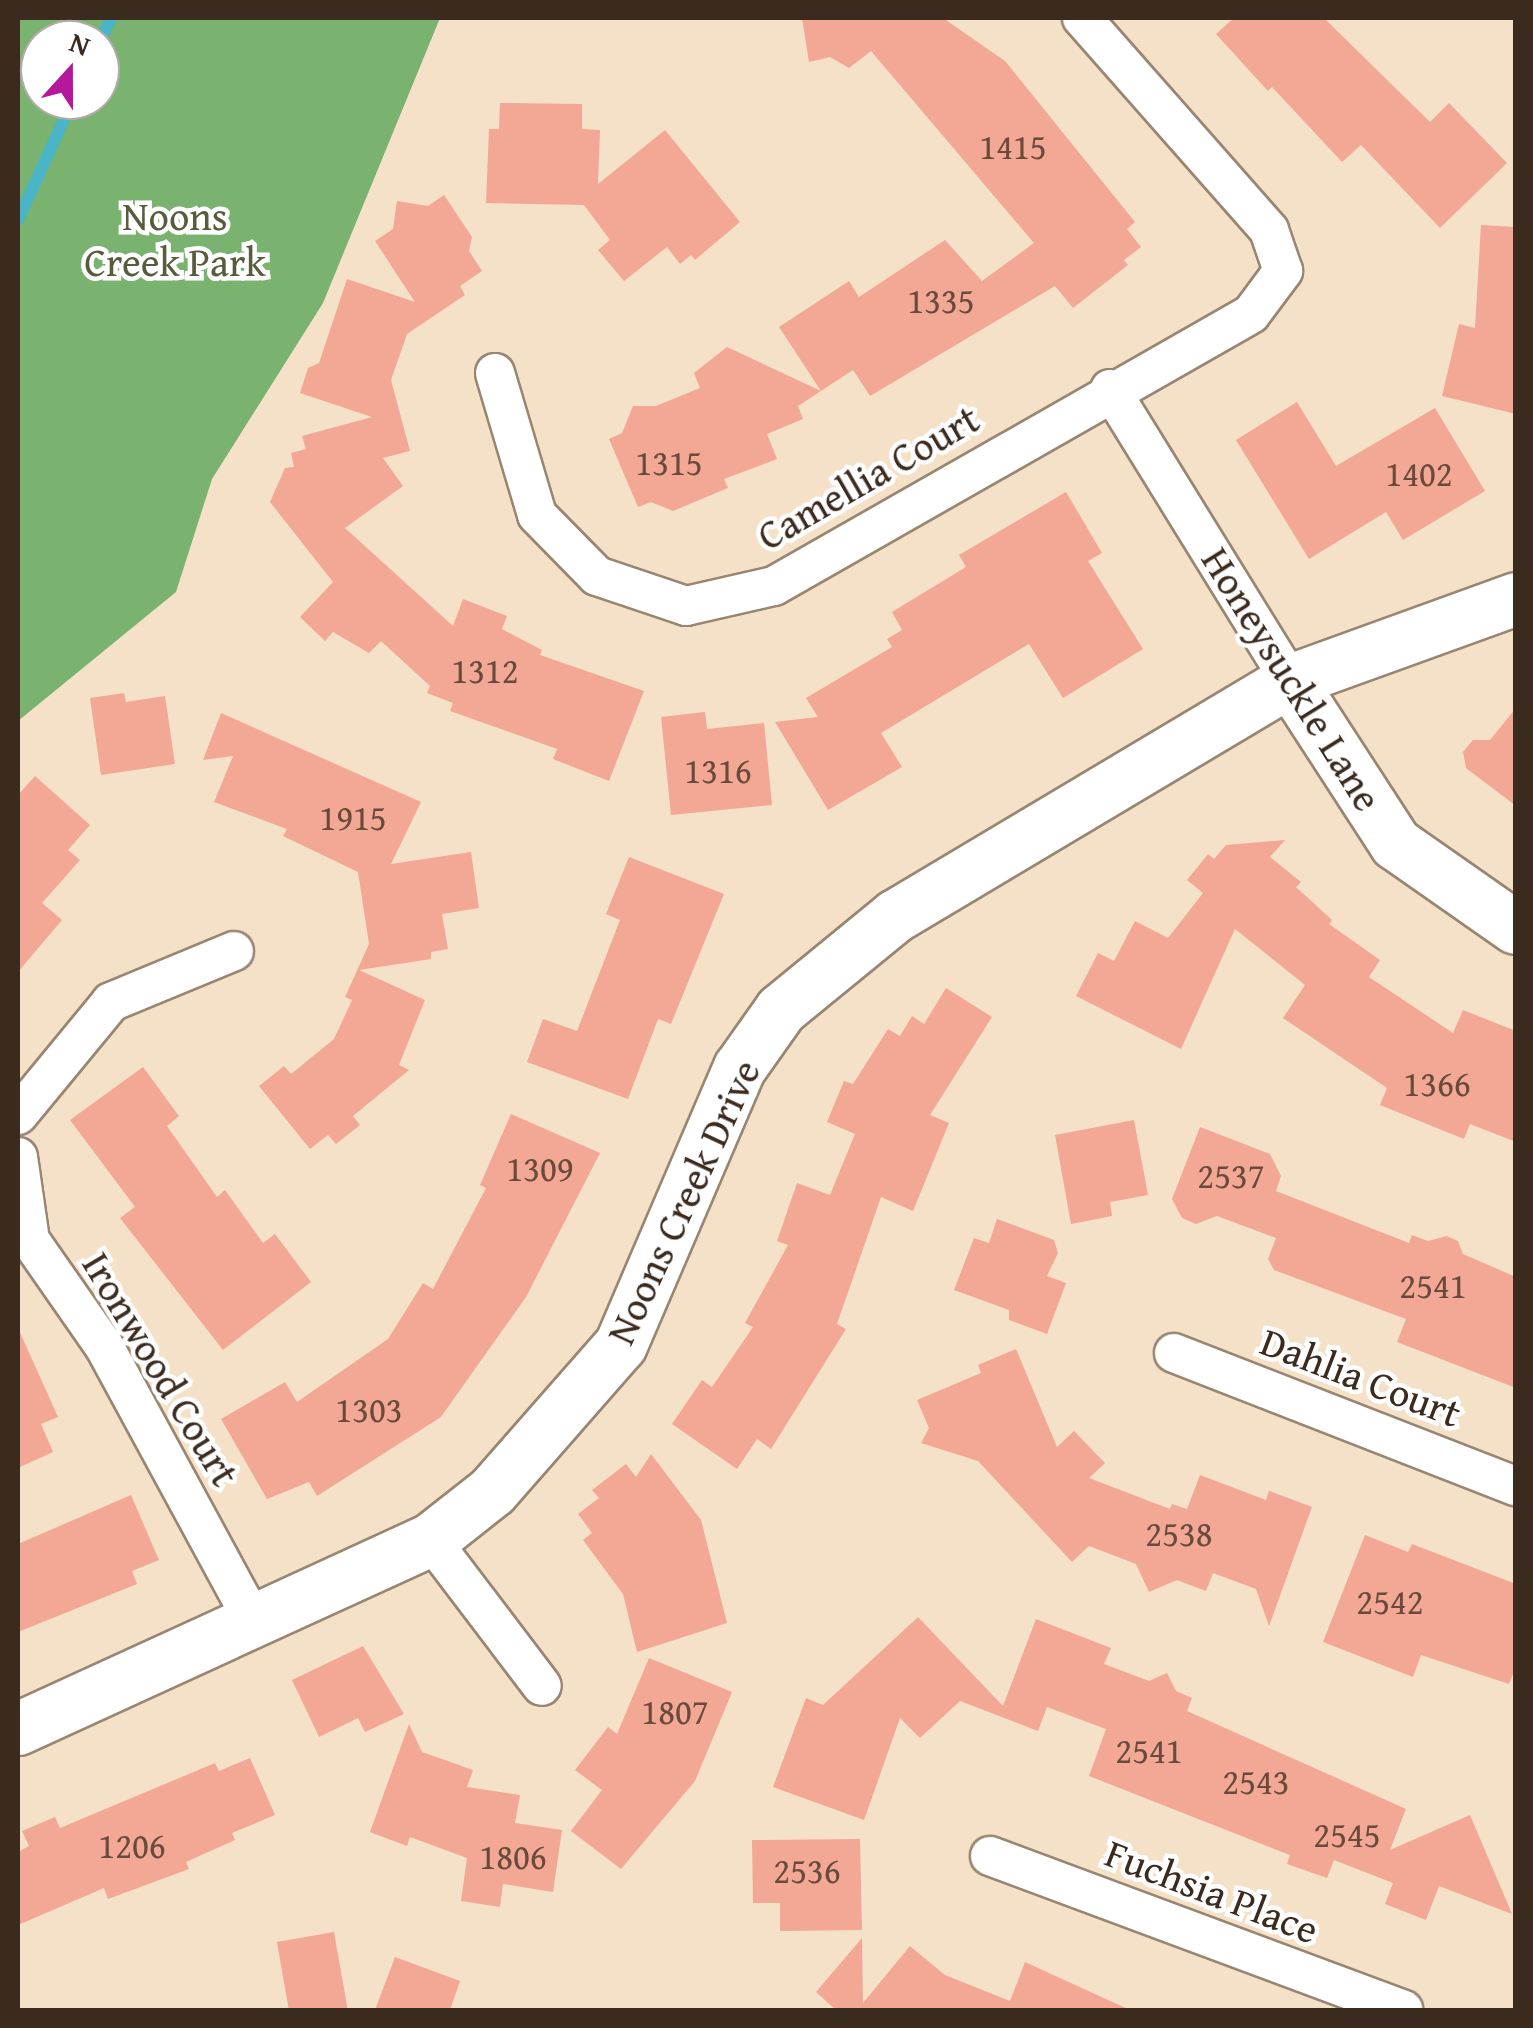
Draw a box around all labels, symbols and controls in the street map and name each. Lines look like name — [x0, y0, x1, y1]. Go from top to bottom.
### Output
north arrow — [20, 20, 120, 120]
text: N — [64, 21, 96, 66]
house number: 1415 — [979, 126, 1047, 168]
park label: Noons Creek Park — [84, 192, 266, 286]
house number: 1335 — [907, 280, 975, 322]
street label: Camellia Court — [749, 394, 987, 560]
house number: 1315 — [635, 442, 703, 484]
house number: 1402 — [1385, 453, 1453, 495]
street label: Honeysuckle Lane — [1192, 538, 1392, 820]
house number: 1312 — [451, 650, 519, 692]
house number: 1316 — [684, 750, 752, 792]
house number: 1915 — [319, 797, 387, 839]
street label: Noons Creek Drive — [596, 1052, 770, 1352]
house number: 1366 — [1403, 1063, 1471, 1105]
house number: 1309 — [506, 1148, 574, 1190]
house number: 2537 — [1197, 1155, 1265, 1197]
street label: Ironwood Court — [72, 1243, 250, 1495]
house number: 2541 — [1399, 1265, 1467, 1307]
street label: Dahlia Court — [1254, 1317, 1468, 1437]
house number: 1303 — [335, 1389, 403, 1431]
house number: 2538 — [1145, 1513, 1213, 1555]
house number: 2542 — [1356, 1581, 1424, 1623]
house number: 1807 — [641, 1691, 709, 1733]
house number: 2541 — [1115, 1730, 1183, 1772]
house number: 2543 — [1222, 1761, 1290, 1803]
house number: 2545 — [1313, 1814, 1381, 1856]
house number: 1206 — [98, 1825, 166, 1867]
street label: Fuchsia Place — [1099, 1829, 1325, 1953]
house number: 1806 — [479, 1836, 547, 1878]
house number: 2536 — [773, 1850, 841, 1892]

